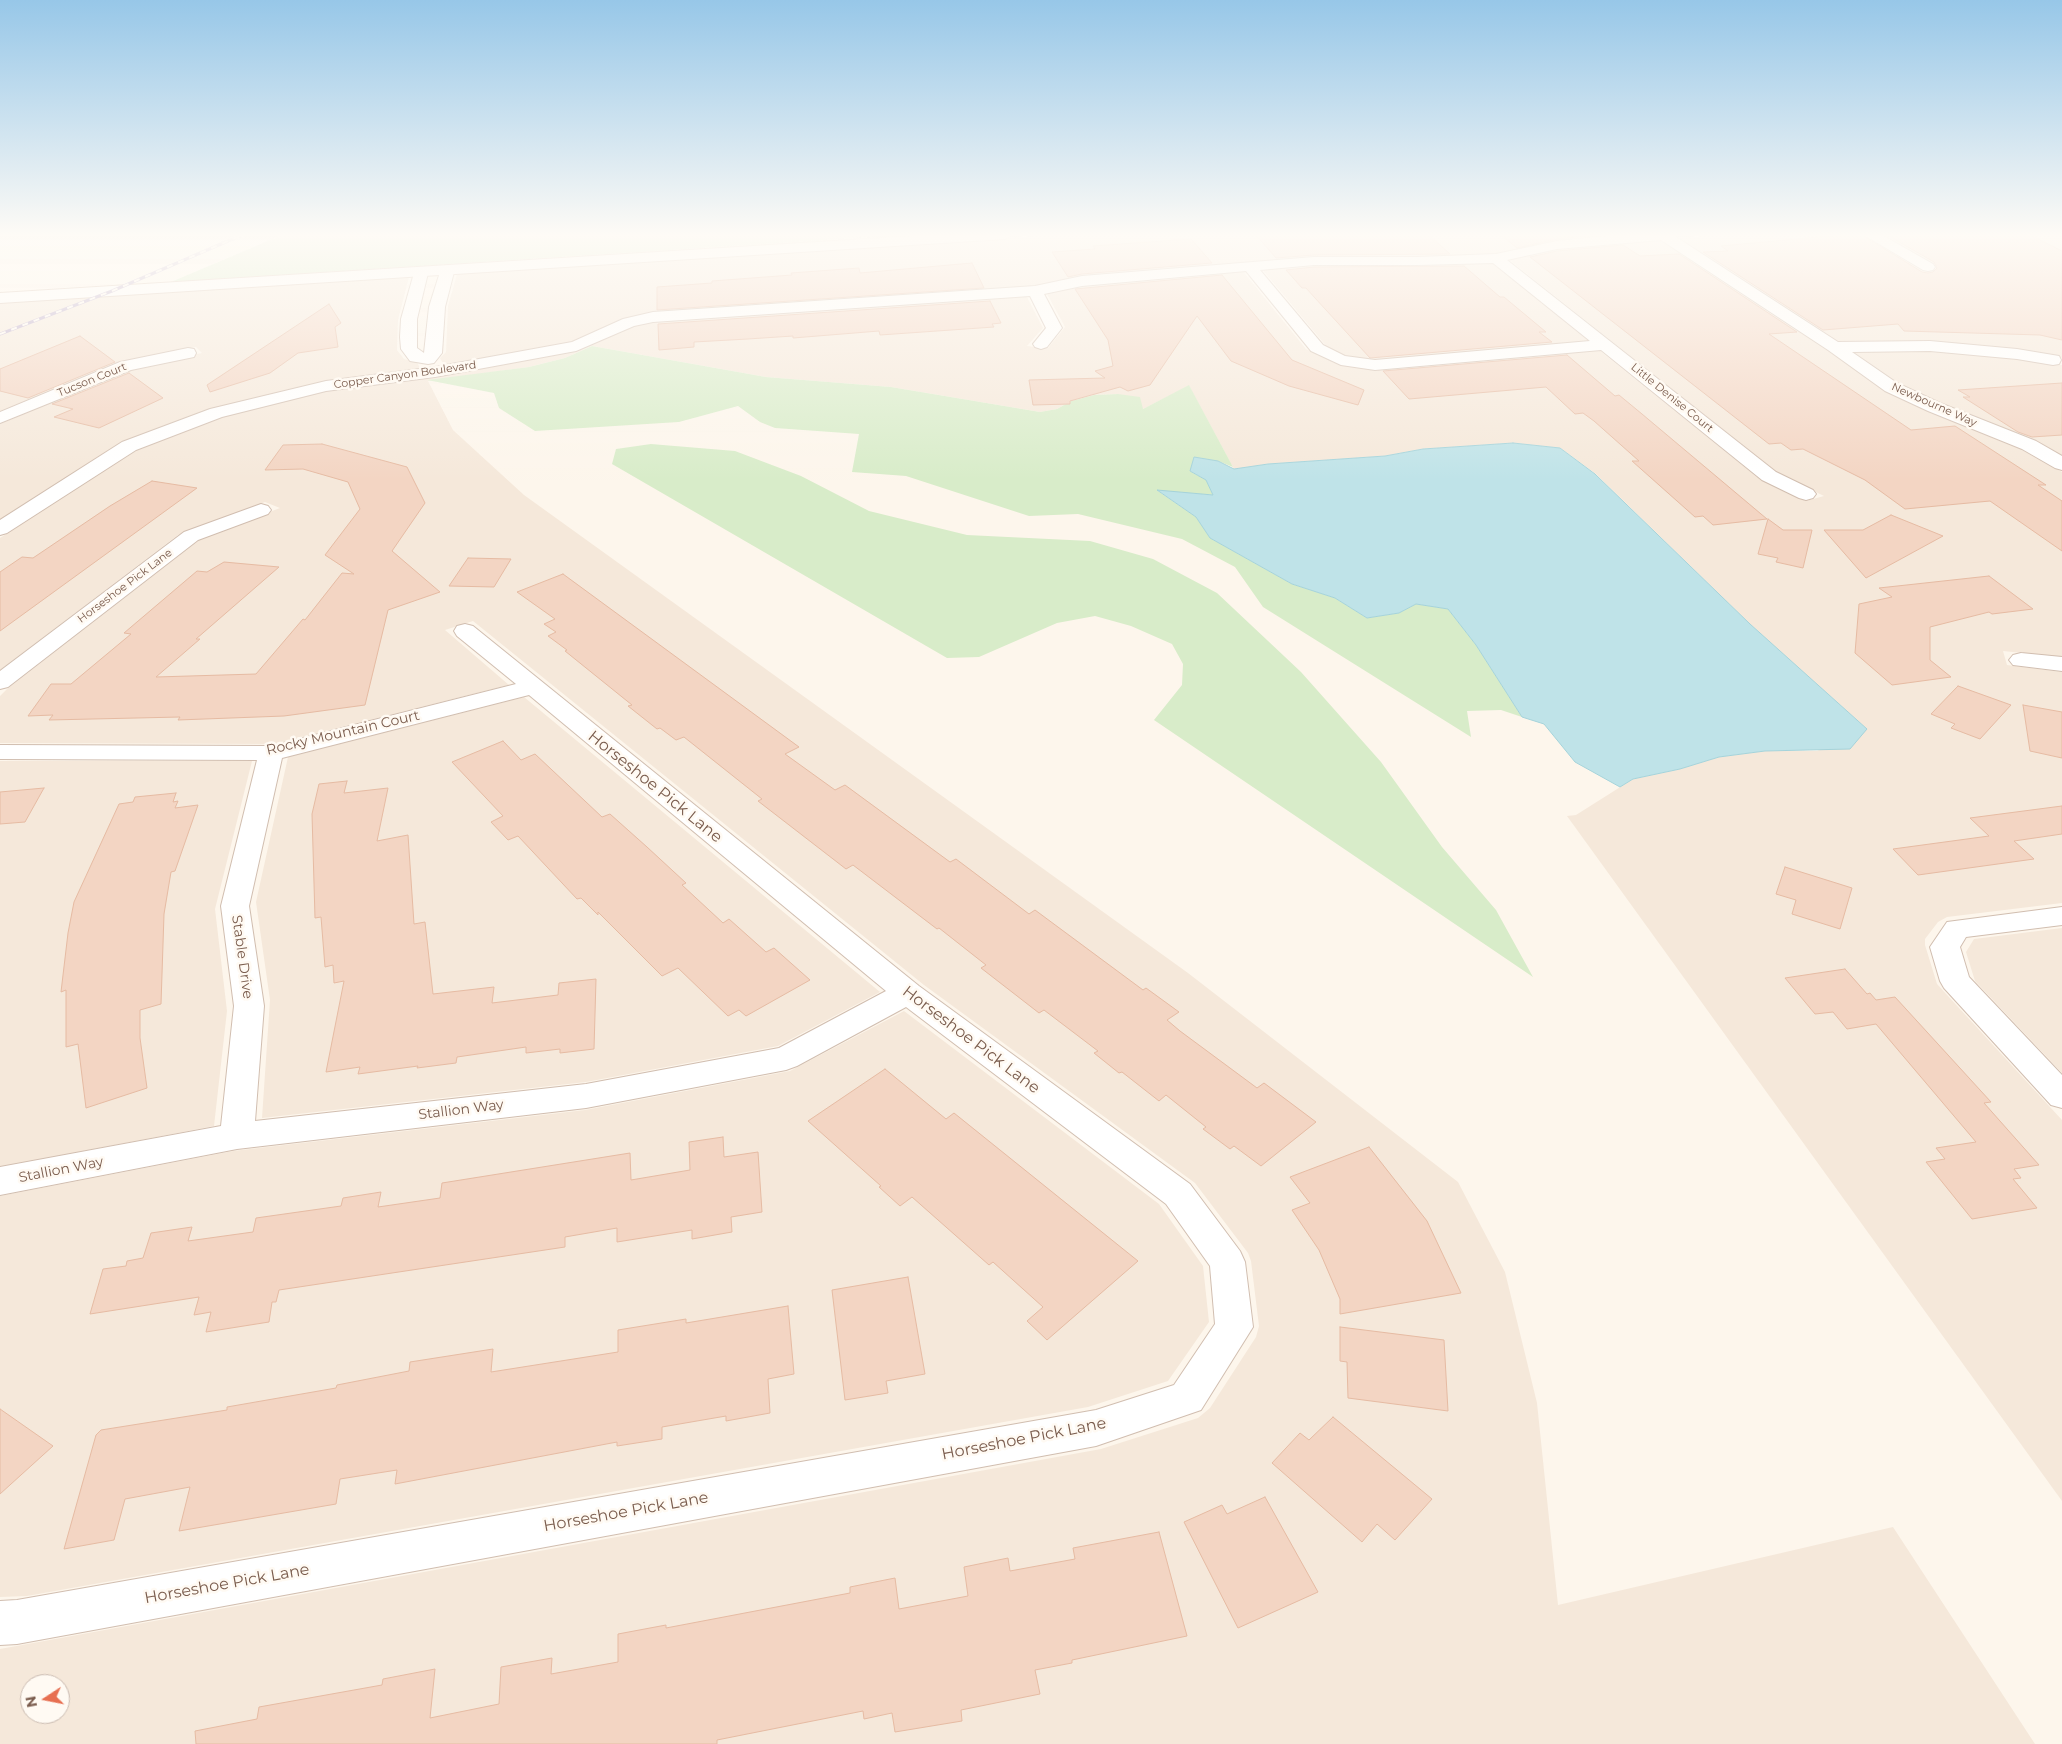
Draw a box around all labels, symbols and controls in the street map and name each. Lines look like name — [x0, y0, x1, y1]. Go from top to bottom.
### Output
street label: Copper Canyon Boulevard — [333, 358, 477, 392]
street label: Tucson Court — [56, 360, 128, 400]
street label: Little Denise Court — [1628, 361, 1716, 435]
street label: Newbourne Way — [1889, 380, 1979, 430]
street label: Horseshoe Pick Lane — [75, 546, 175, 626]
street label: Rocky Mountain Court — [265, 707, 421, 759]
street label: Horseshoe Pick Lane — [584, 727, 726, 847]
street label: Stable Drive — [228, 914, 256, 1000]
street label: Horseshoe Pick Lane — [898, 982, 1044, 1098]
street label: Stallion Way — [417, 1096, 505, 1124]
street label: Stallion Way — [17, 1154, 105, 1186]
street label: Horseshoe Pick Lane — [940, 1414, 1108, 1464]
street label: Horseshoe Pick Lane — [542, 1488, 710, 1536]
street label: Horseshoe Pick Lane — [143, 1560, 311, 1608]
north arrow — [20, 1674, 70, 1724]
text: N — [21, 1694, 41, 1709]

